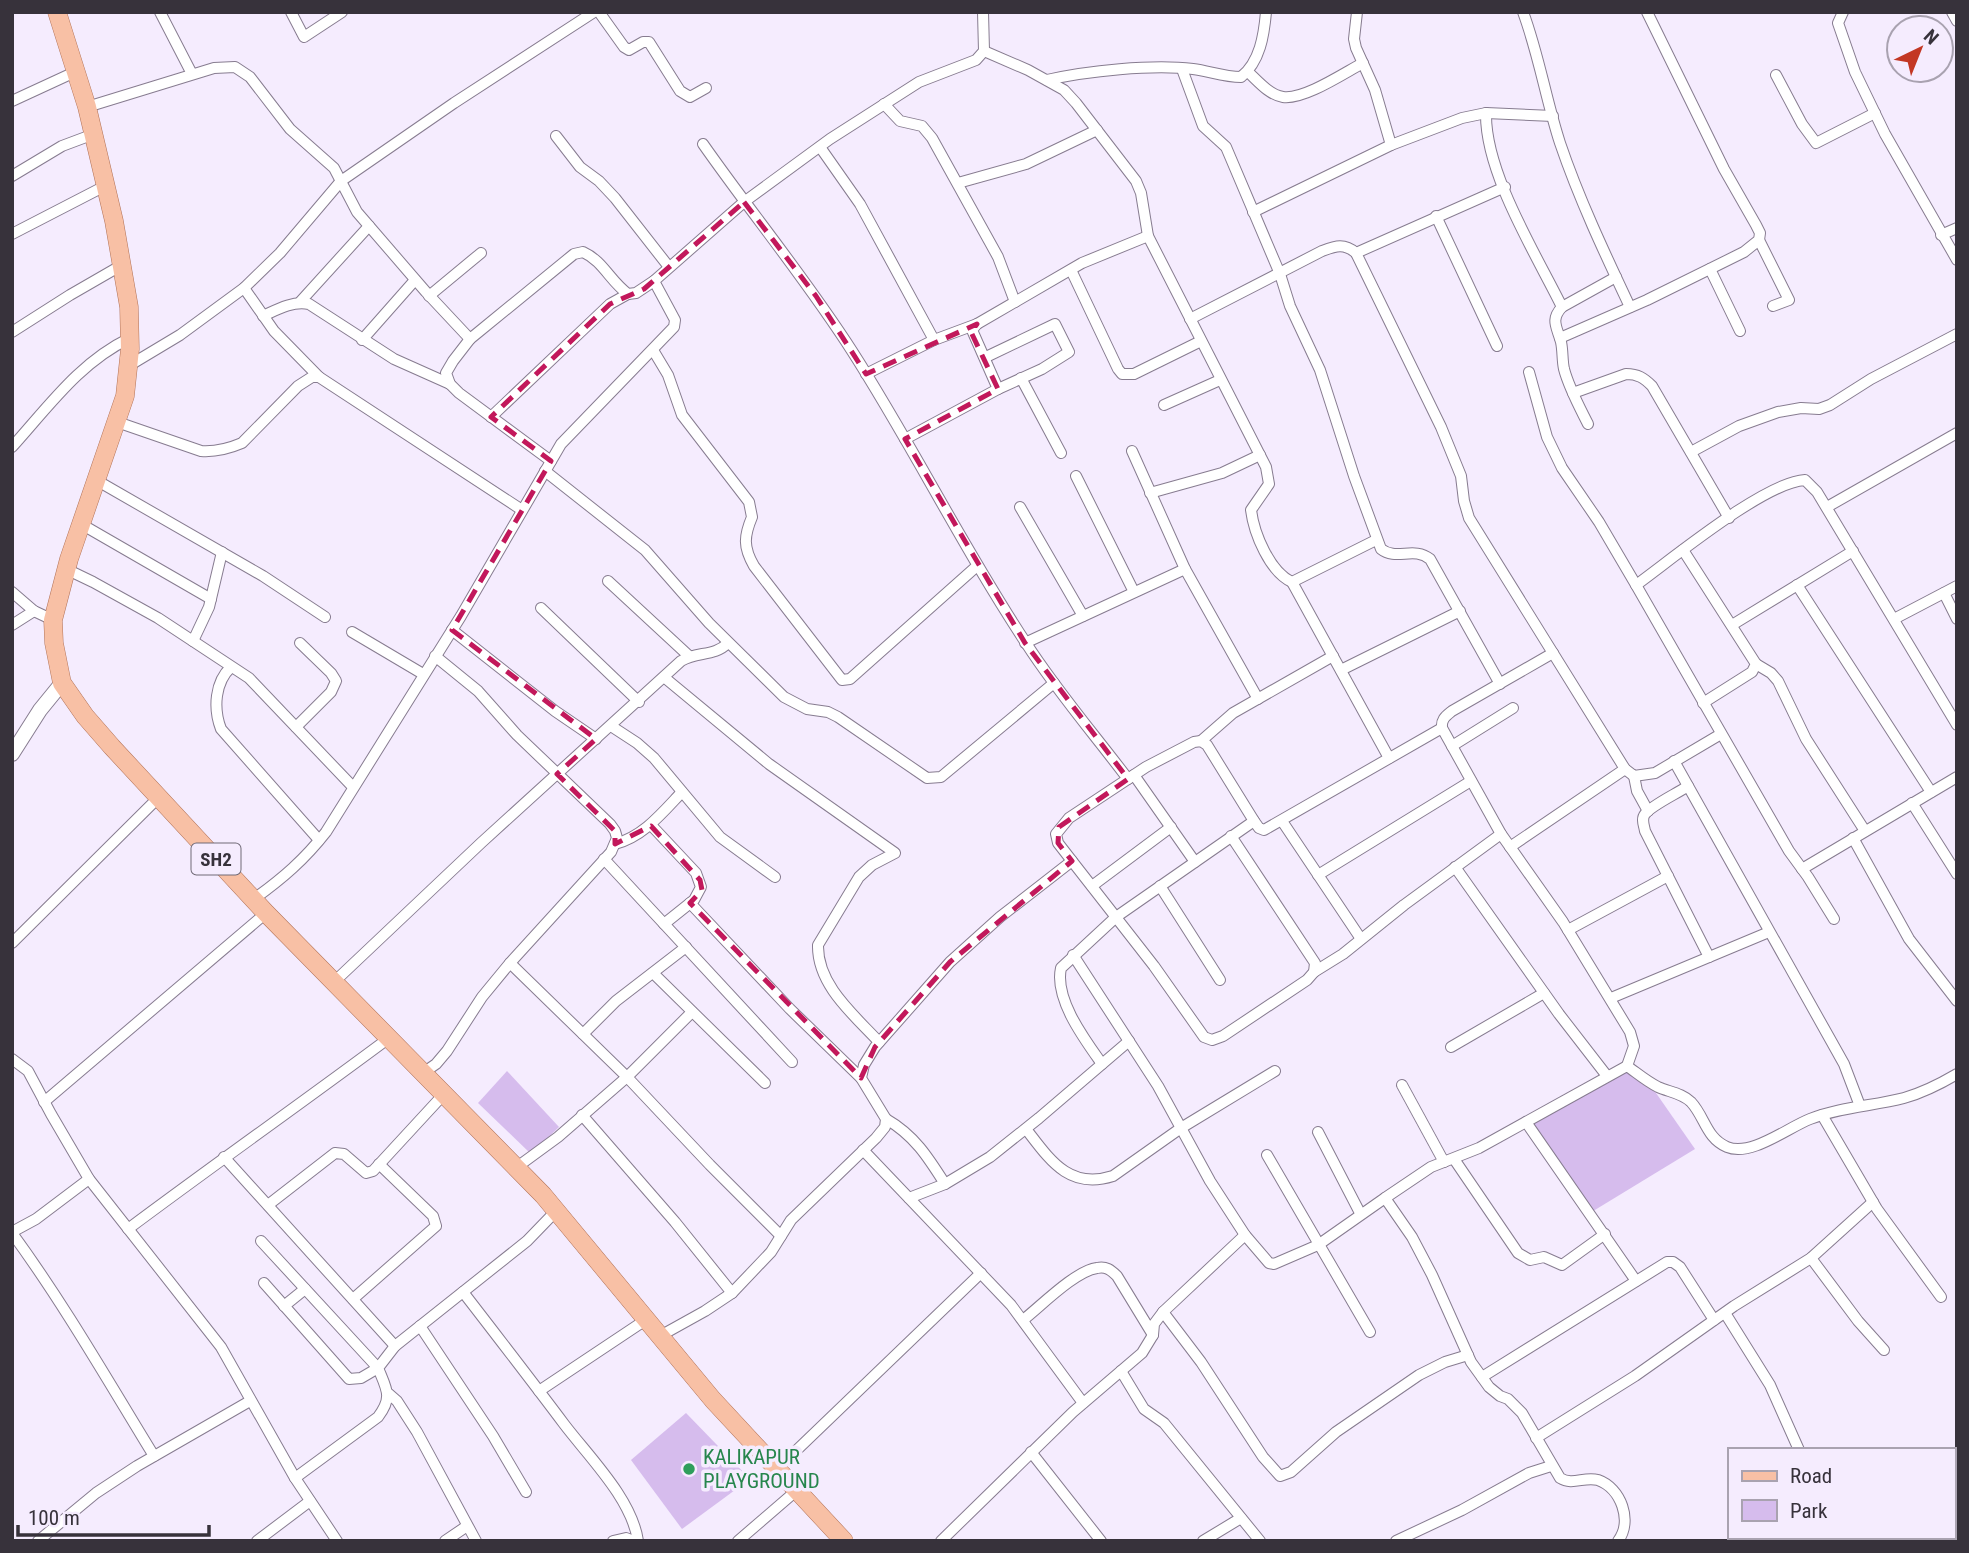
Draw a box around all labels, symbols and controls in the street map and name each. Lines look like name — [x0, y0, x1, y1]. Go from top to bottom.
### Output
north arrow — [1885, 14, 1955, 84]
text: N — [1919, 25, 1943, 49]
road number: SH2 — [192, 844, 241, 874]
place label: KALIKAPUR PLAYGROUND — [703, 1445, 820, 1493]
legend — [1728, 1448, 1955, 1539]
marker: KALIKAPUR PLAYGROUND — [681, 1461, 697, 1477]
text: Road — [1790, 1464, 1832, 1488]
scale bar — [18, 1494, 208, 1538]
text: Park — [1790, 1499, 1828, 1523]
text: 100 m — [28, 1506, 80, 1530]

